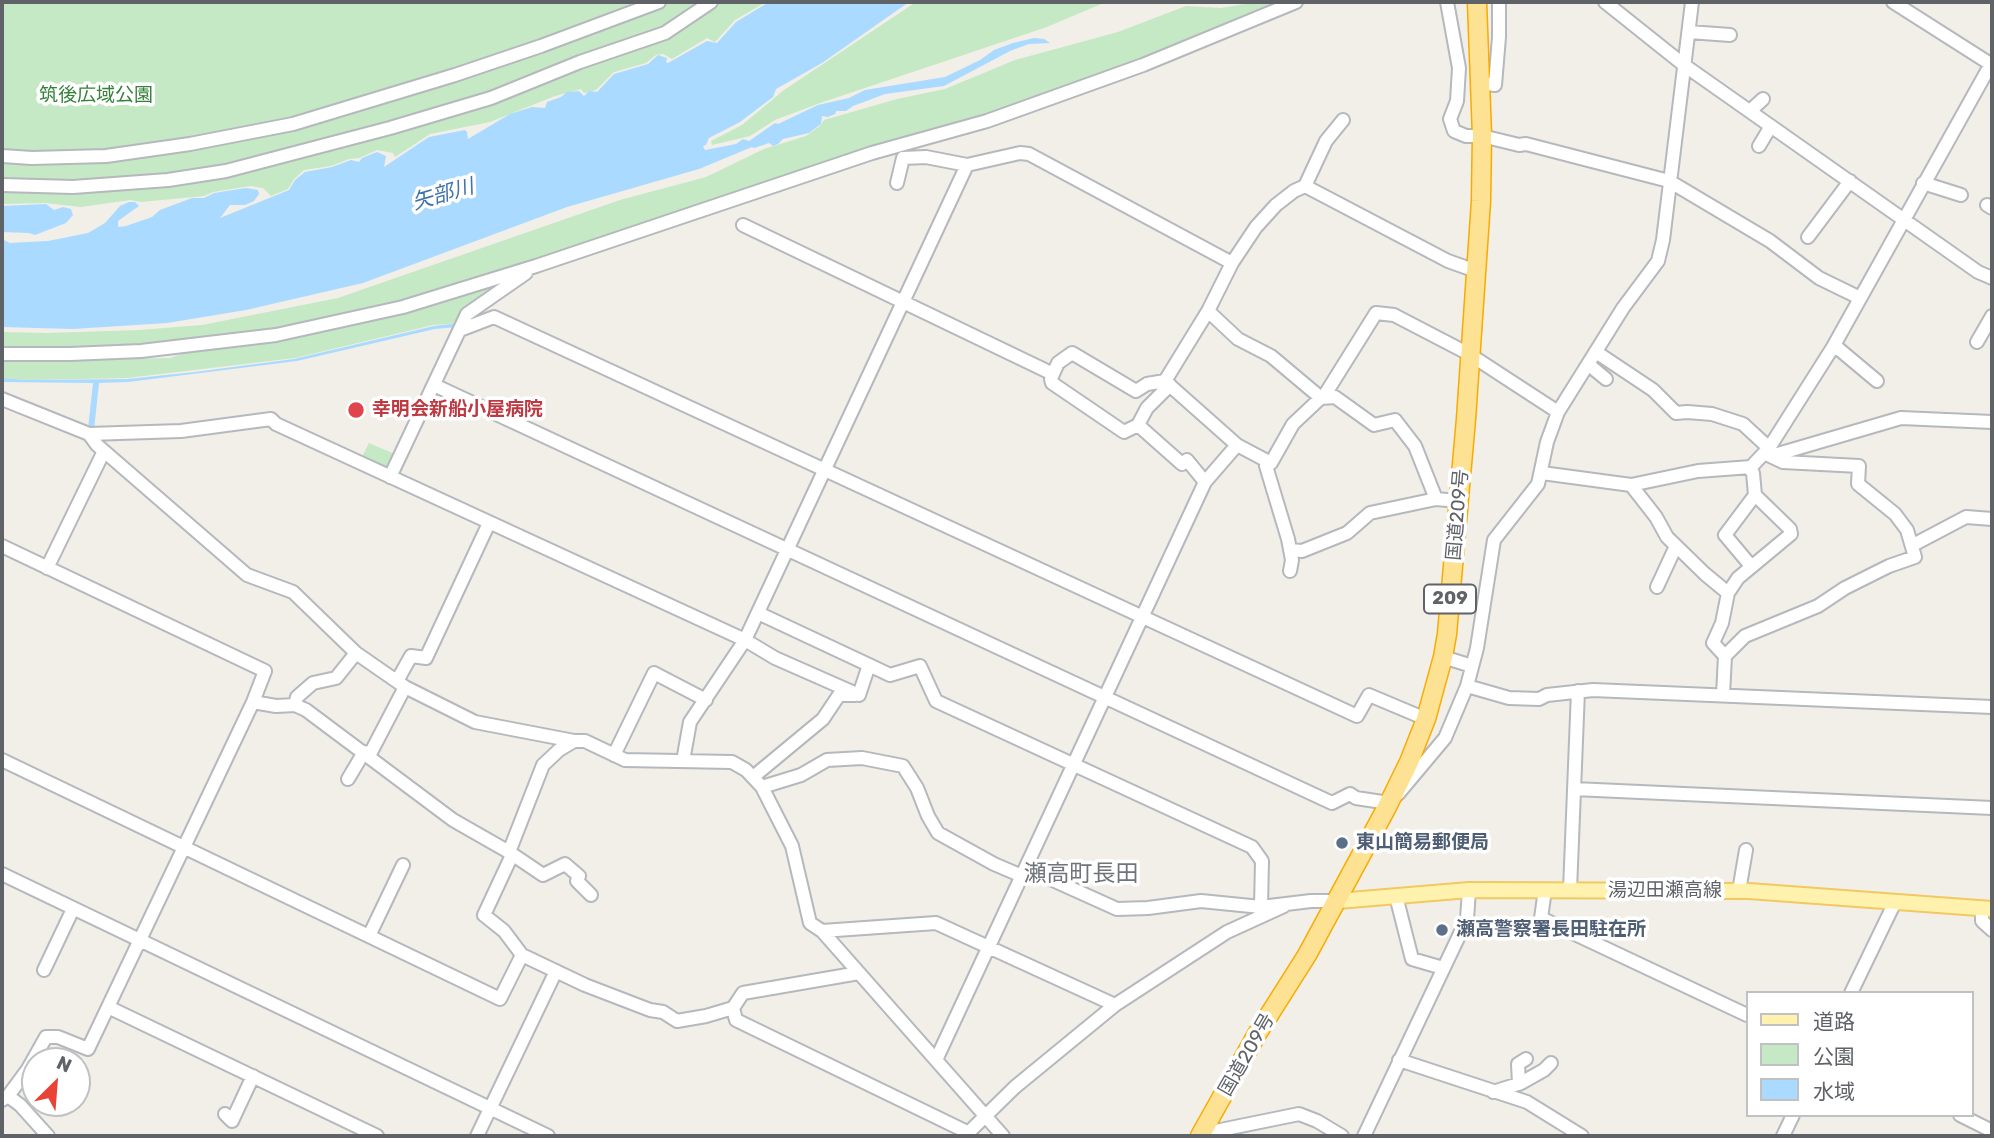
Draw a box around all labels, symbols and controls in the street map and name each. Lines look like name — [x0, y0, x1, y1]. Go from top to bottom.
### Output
park label: 筑後広域公園 — [39, 85, 153, 107]
water label: 矢部川 — [409, 174, 477, 216]
place label: 幸明会新船小屋病院 — [372, 399, 543, 421]
marker: 幸明会新船小屋病院 — [346, 400, 366, 420]
street label: 国道209号 — [1443, 468, 1473, 562]
road number: 209 — [1424, 584, 1476, 614]
place label: 東山簡易郵便局 — [1356, 832, 1489, 854]
marker: 東山簡易郵便局 — [1334, 835, 1350, 851]
district label: 瀬高町長田 — [1024, 860, 1138, 888]
street label: 湯辺田瀬高線 — [1608, 880, 1722, 902]
place label: 瀬高警察署長田駐在所 — [1456, 919, 1646, 941]
marker: 瀬高警察署長田駐在所 — [1434, 922, 1450, 938]
legend — [1745, 991, 1973, 1117]
text: 道路 — [1813, 1009, 1855, 1034]
street label: 国道209号 — [1214, 1010, 1280, 1100]
text: 公園 — [1813, 1044, 1855, 1069]
north arrow — [21, 1047, 91, 1117]
text: N — [53, 1051, 75, 1078]
text: 水域 — [1813, 1079, 1855, 1104]

